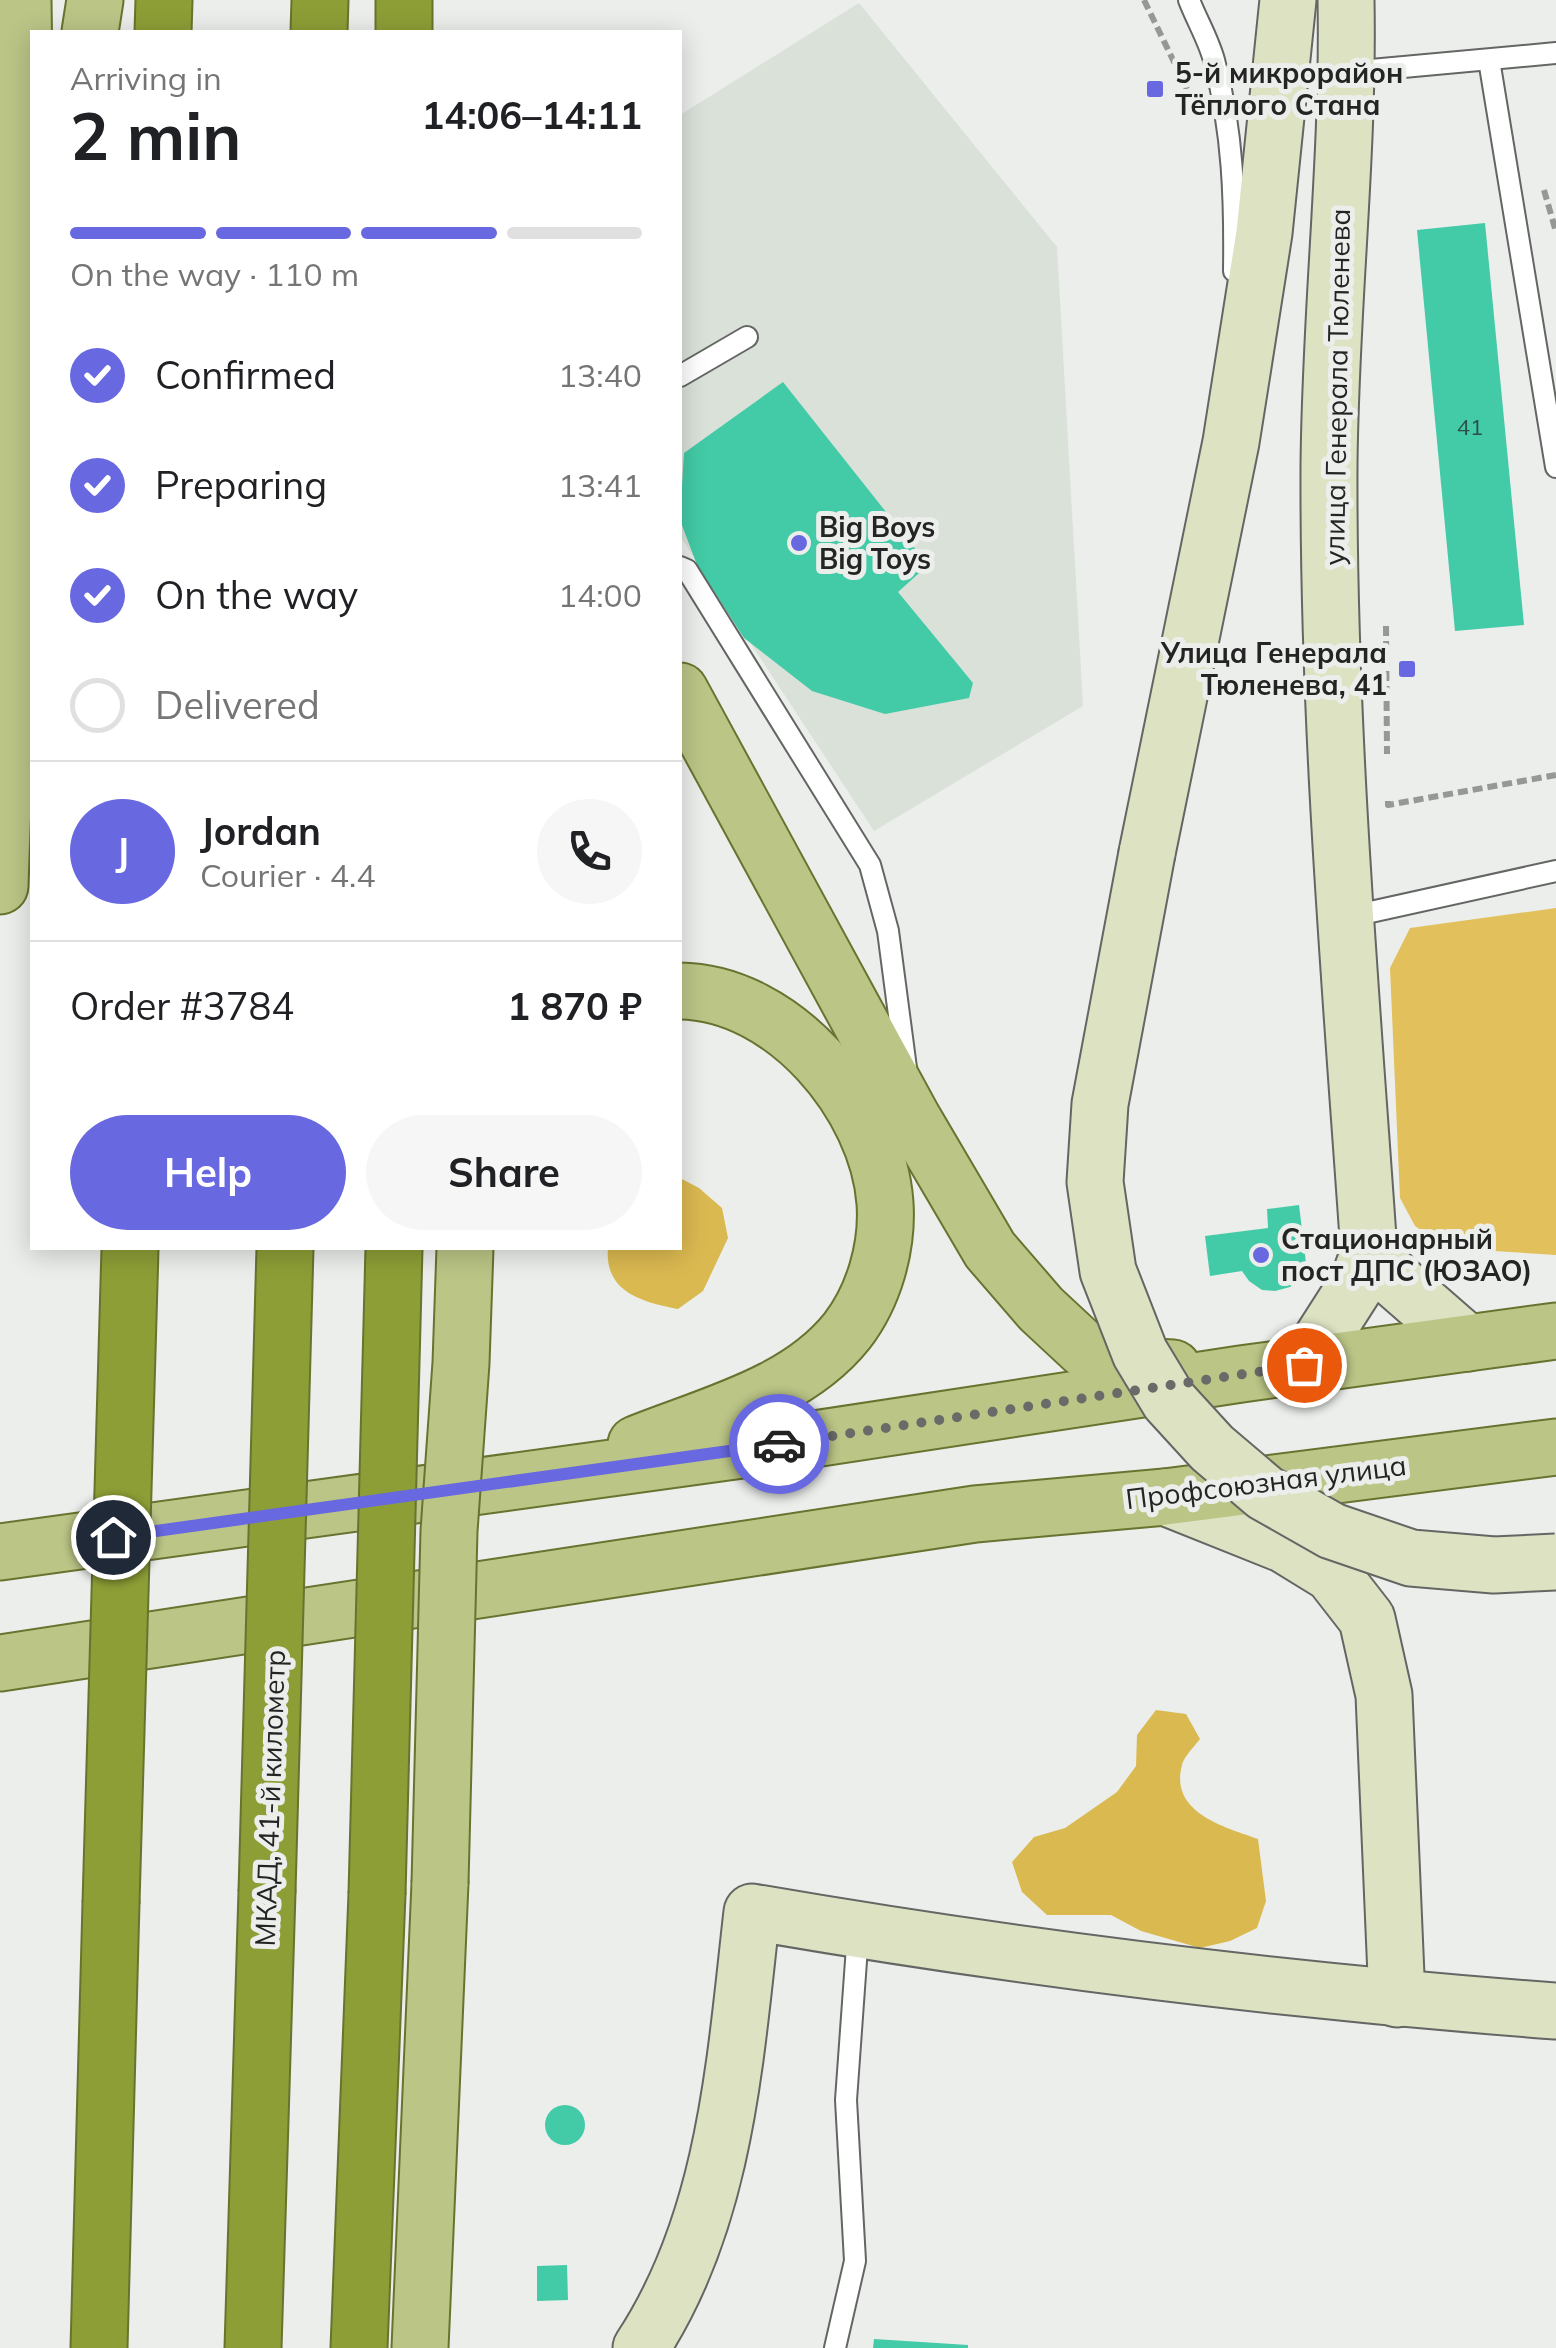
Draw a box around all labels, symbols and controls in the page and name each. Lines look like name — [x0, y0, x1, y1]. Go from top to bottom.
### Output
place label: 5-й микрорайон Тёплого Стана — [1175, 55, 1403, 122]
text: Arriving in — [70, 58, 222, 98]
marker: 5-й микрорайон Тёплого Стана — [1144, 78, 1166, 100]
text: 14:06–14:11 — [422, 91, 642, 139]
text: 2 min — [70, 95, 241, 176]
street label: улица Генерала Тюленева — [1316, 208, 1357, 566]
text: On the way · 110 m — [70, 254, 359, 294]
icon: check — [70, 348, 125, 403]
text: Confirmed — [155, 351, 336, 399]
text: 13:40 — [558, 355, 642, 395]
house number: 41 — [1457, 413, 1483, 441]
icon: check — [70, 458, 125, 513]
text: Preparing — [155, 461, 327, 509]
text: 13:41 — [558, 465, 642, 505]
place label: Big Boys Big Toys — [819, 509, 935, 576]
marker: Big Boys Big Toys — [788, 532, 810, 554]
icon: check — [70, 568, 125, 623]
text: On the way — [155, 571, 358, 619]
text: 14:00 — [558, 575, 642, 615]
place label: Улица Генерала Тюленева, 41 — [1160, 635, 1387, 702]
marker: Улица Генерала Тюленева, 41 — [1396, 658, 1418, 680]
text: Delivered — [155, 681, 320, 729]
button: phone — [537, 799, 642, 904]
text: Jordan — [200, 807, 321, 855]
text: J — [116, 827, 129, 875]
text: Courier · 4.4 — [200, 855, 376, 895]
text: Order #3784 — [70, 982, 294, 1030]
text: 1 870 ₽ — [507, 982, 642, 1030]
button: Help — [70, 1115, 346, 1230]
button: Share — [366, 1115, 642, 1230]
place label: Стационарный пост ДПС (ЮЗАО) — [1281, 1221, 1532, 1288]
marker: Стационарный пост ДПС (ЮЗАО) — [1250, 1244, 1272, 1266]
pin — [1262, 1323, 1347, 1408]
icon: bag — [1277, 1338, 1332, 1393]
courier — [729, 1394, 829, 1494]
icon: car — [752, 1417, 807, 1472]
street label: Профсоюзная улица — [1124, 1447, 1408, 1516]
pin — [71, 1495, 156, 1580]
icon: home — [86, 1510, 141, 1565]
street label: МКАД, 41-й километр — [247, 1649, 292, 1947]

